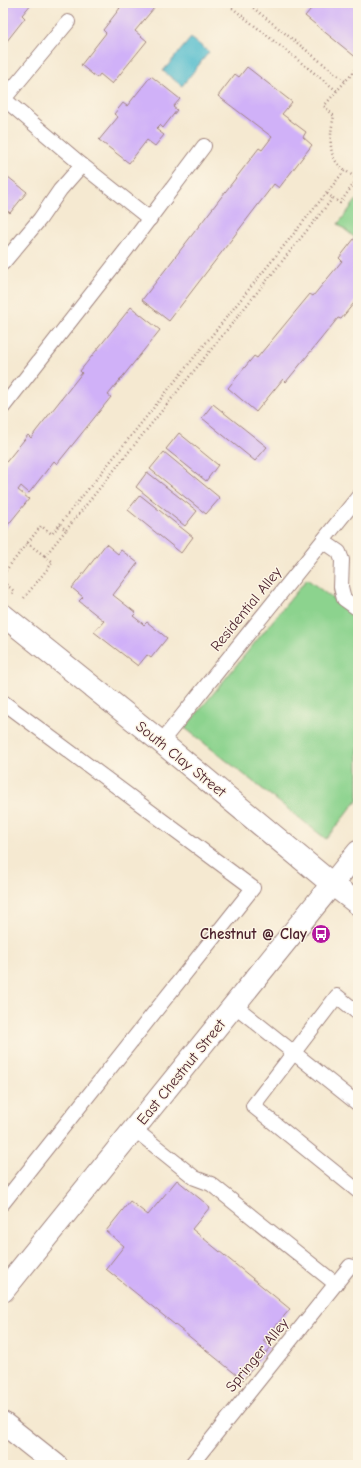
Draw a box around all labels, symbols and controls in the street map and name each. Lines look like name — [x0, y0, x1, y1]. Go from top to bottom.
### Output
street label: Residential Alley — [207, 563, 286, 655]
street label: South Clay Street — [132, 717, 230, 801]
bus stop icon: Chestnut @ Clay — [310, 923, 332, 945]
place label: Chestnut @ Clay — [200, 925, 307, 943]
street label: East Chestnut Street — [133, 1015, 229, 1128]
street label: Springer Alley — [222, 1314, 292, 1396]

